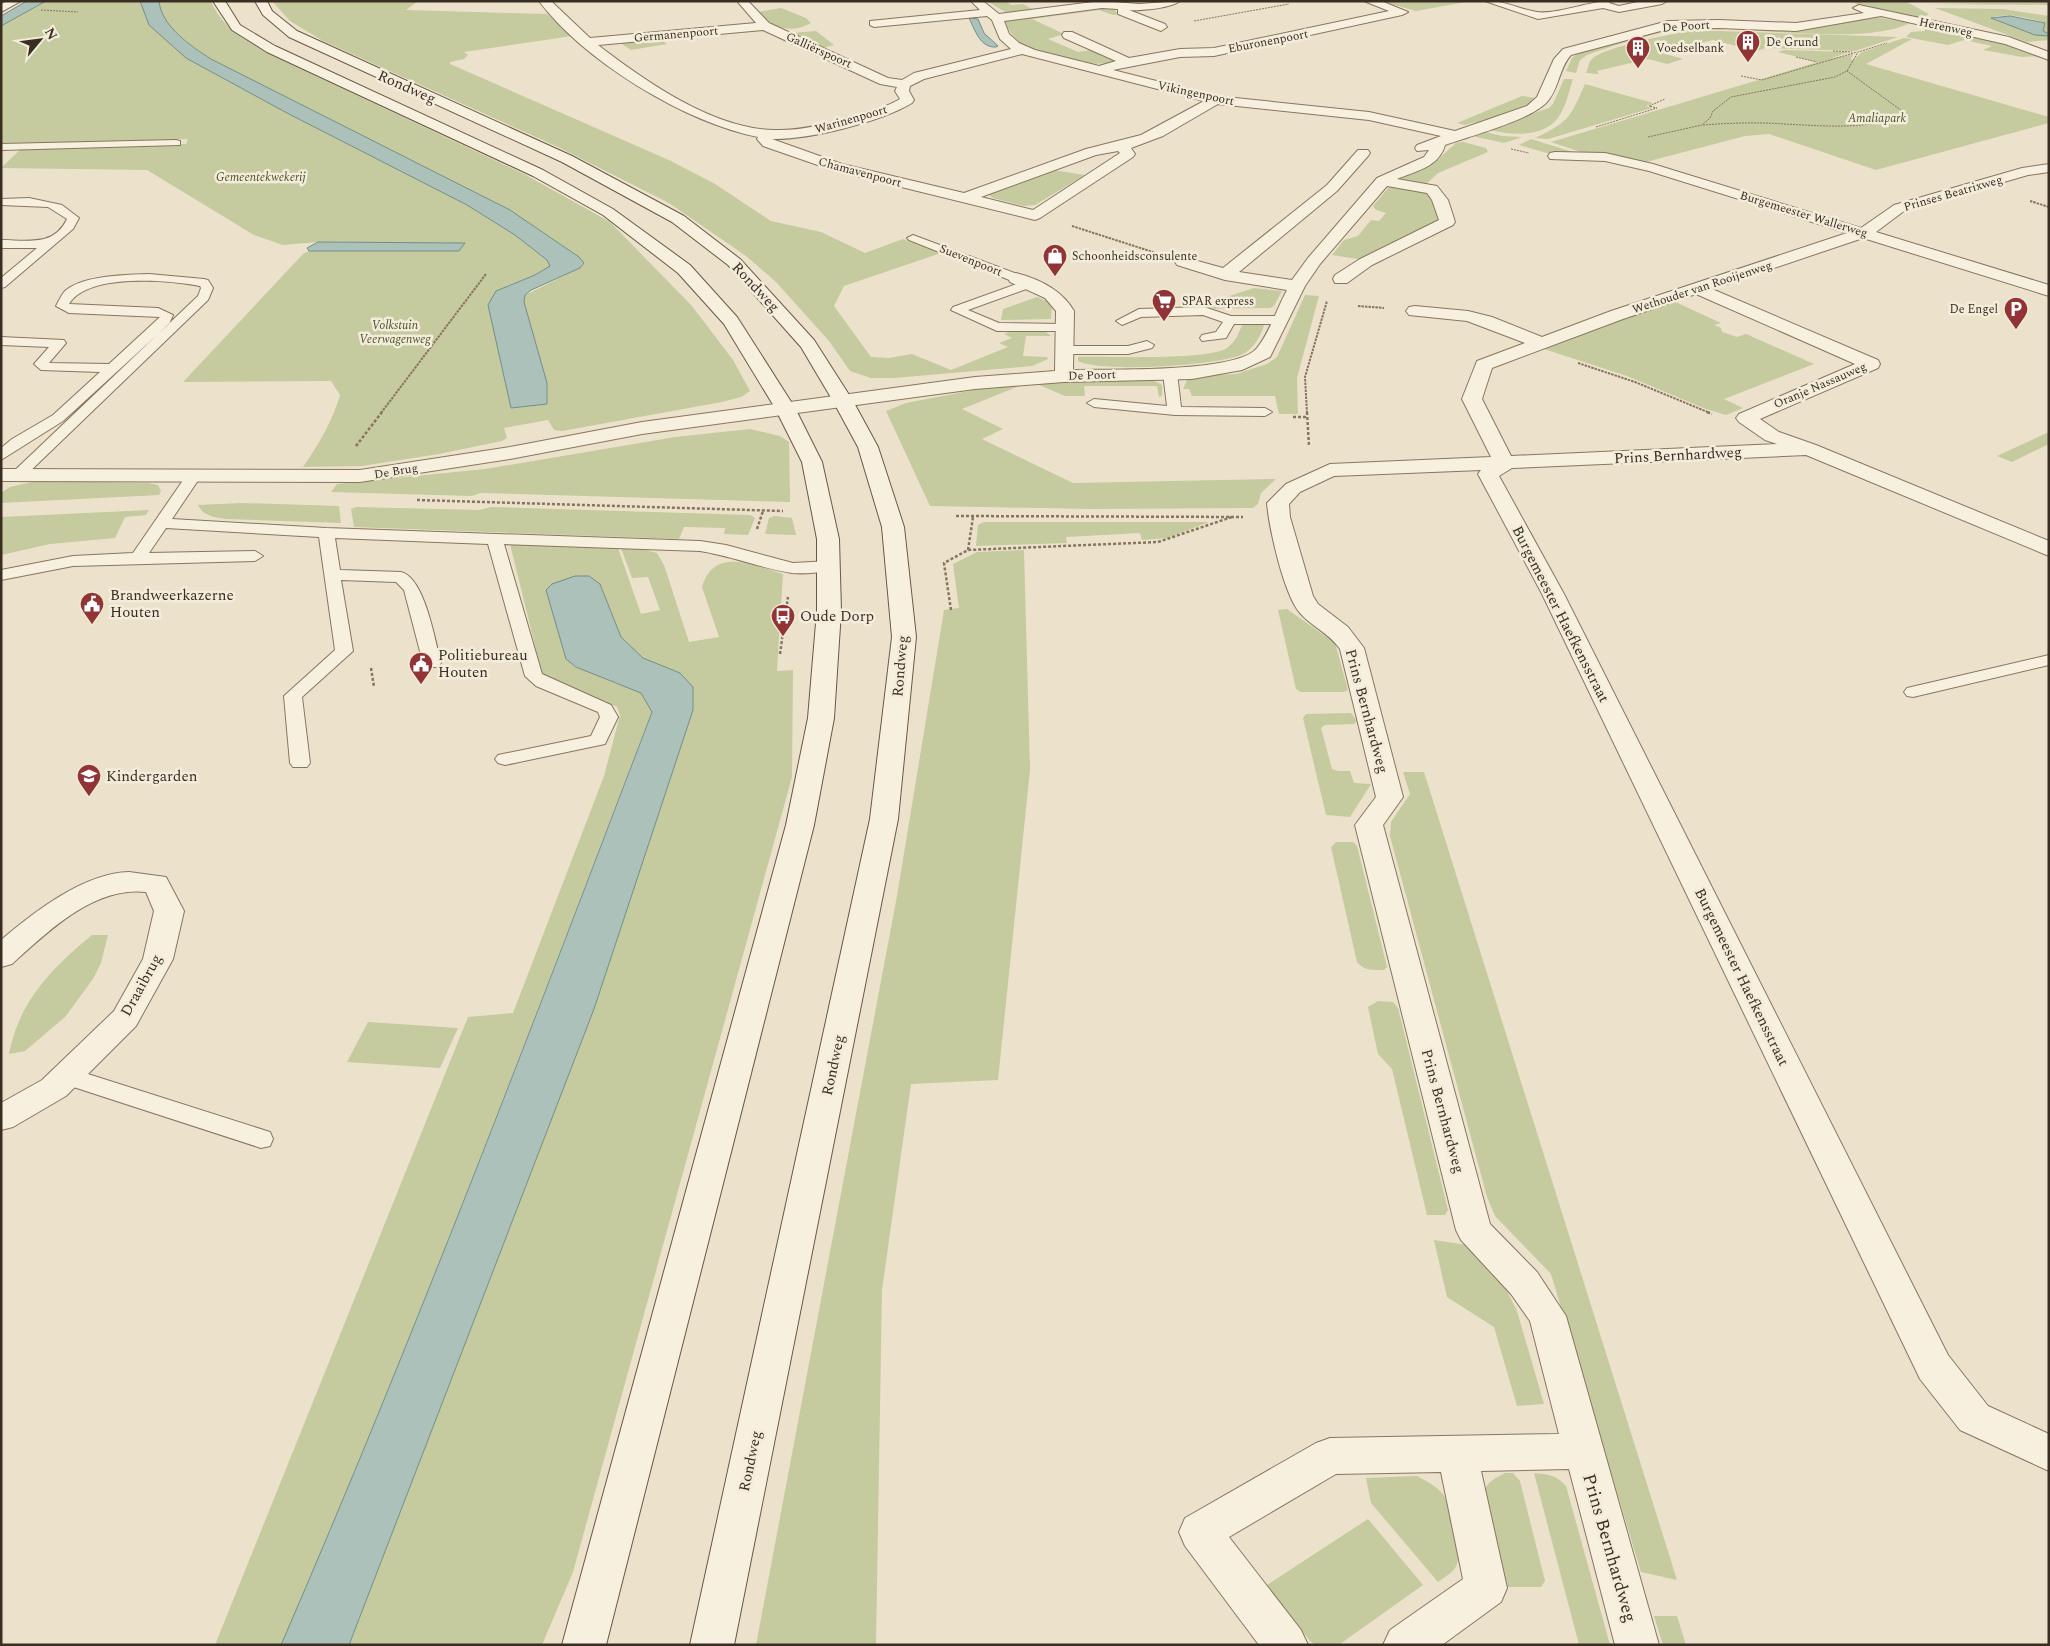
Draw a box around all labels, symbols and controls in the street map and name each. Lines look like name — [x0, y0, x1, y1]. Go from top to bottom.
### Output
street label: Herenweg — [1917, 13, 1974, 42]
north arrow — [15, 15, 65, 65]
street label: De Poort — [1662, 15, 1710, 38]
street label: Germanenpoort — [633, 21, 719, 48]
text: N — [39, 24, 63, 44]
street label: Eburonenpoort — [1226, 24, 1310, 59]
street label: Galliërspoort — [783, 27, 855, 73]
building icon: De Grund — [1735, 29, 1761, 63]
place label: De Grund — [1766, 33, 1819, 52]
building icon: Voedselbank — [1625, 35, 1651, 69]
place label: Voedselbank — [1656, 39, 1724, 58]
street label: Rondweg — [374, 64, 440, 111]
street label: Vikingenpoort — [1156, 76, 1236, 111]
street label: Warinenpoort — [813, 100, 890, 139]
park label: Amaliapark — [1847, 109, 1906, 128]
street label: Chamavenpoort — [816, 152, 903, 193]
park label: Gemeentekwekerij — [216, 168, 307, 187]
street label: Prinses Beatrixweg — [1901, 170, 2005, 217]
street label: Burgemeester Wallerweg — [1738, 186, 1870, 243]
street label: Suevenpoort — [936, 239, 1005, 282]
shop icon: Schoonheidsconsulente — [1042, 243, 1068, 277]
place label: Schoonheidsconsulente — [1072, 247, 1197, 266]
street label: Wethouder van Rooijenweg — [1630, 256, 1775, 319]
street label: Rondweg — [726, 257, 785, 318]
supermarket icon: SPAR express — [1151, 288, 1177, 322]
place label: SPAR express — [1182, 292, 1254, 311]
parking icon: De Engel — [2003, 296, 2029, 330]
place label: De Engel — [1949, 300, 1998, 319]
park label: Volkstuin Veerwagenweg — [359, 316, 431, 349]
street label: Oranje Nassauweg — [1771, 357, 1870, 414]
street label: De Poort — [1068, 365, 1116, 386]
street label: Prins Bernhardweg — [1613, 441, 1743, 470]
street label: De Brug — [373, 459, 419, 484]
street label: Burgemeester Haefkensstraat — [1506, 522, 1615, 707]
place label: Brandweerkazerne Houten — [110, 584, 234, 624]
public building icon: Brandweerkazerne Houten — [79, 591, 105, 625]
bus stop icon: Oude Dorp — [770, 603, 796, 637]
place label: Oude Dorp — [800, 605, 874, 628]
street label: Rondweg — [886, 634, 915, 698]
place label: Politiebureau Houten — [438, 644, 528, 684]
street label: Prins Bernhardweg — [1339, 646, 1394, 776]
public building icon: Politiebureau Houten — [408, 651, 434, 685]
school or university icon: Kindergarden — [76, 763, 102, 797]
place label: Kindergarden — [106, 765, 198, 788]
street label: Burgemeester Haefkensstraat — [1688, 884, 1795, 1070]
street label: Draaibrug — [115, 950, 168, 1021]
street label: Rondweg — [816, 1032, 851, 1098]
street label: Prins Bernhardweg — [1415, 1046, 1470, 1176]
street label: Rondweg — [733, 1428, 768, 1494]
street label: Prins Bernhardweg — [1575, 1471, 1644, 1626]

